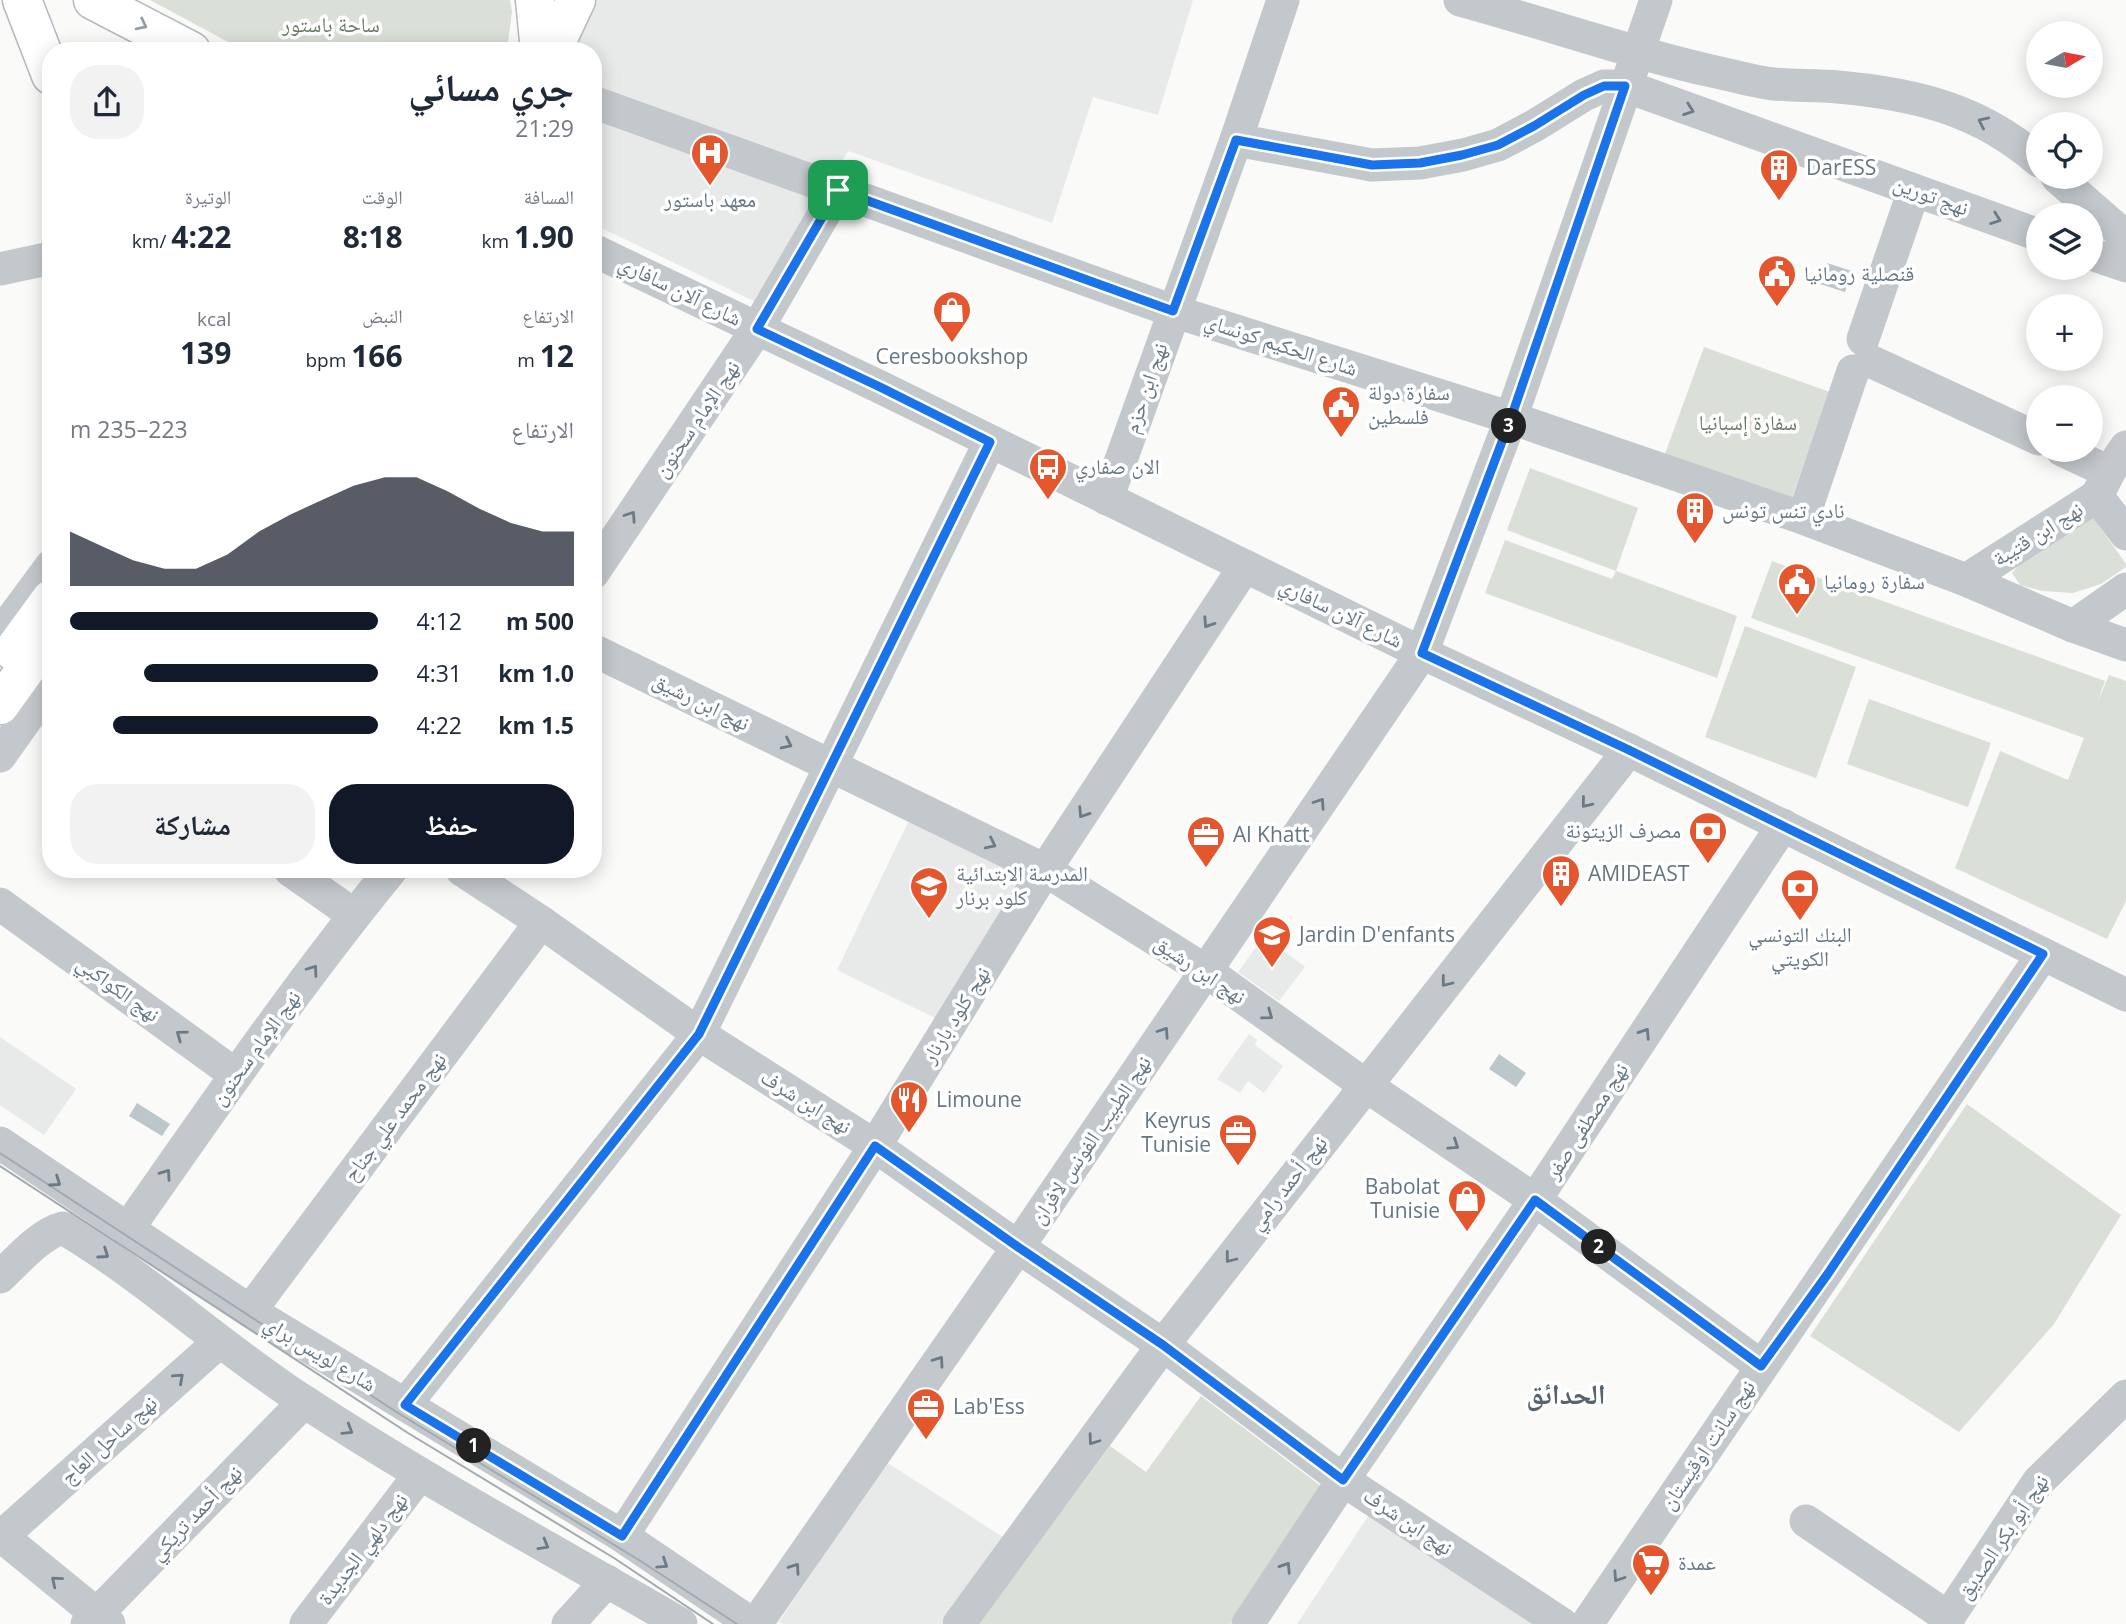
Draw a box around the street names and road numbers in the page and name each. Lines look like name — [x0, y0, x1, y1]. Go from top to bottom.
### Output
street label: نهج تورين — [1890, 169, 1973, 222]
street label: شارع آلان سافاري — [613, 248, 747, 335]
street label: شارع الحكيم كونساي — [1200, 306, 1361, 385]
street label: نهج ابن حزم — [1117, 339, 1175, 437]
street label: نهج الإمام سحنون — [647, 354, 747, 483]
street label: نهج ابن قتيبة — [1987, 494, 2088, 572]
street label: شارع آلان سافاري — [1274, 570, 1408, 657]
street label: نهج ابن رشيق — [648, 666, 755, 737]
street label: نهج ابن رشيق — [1149, 928, 1252, 1010]
street label: نهج الكواكبي — [69, 949, 166, 1031]
street label: نهج كلود بارنار — [914, 961, 996, 1069]
street label: نهج الإمام سحنون — [204, 984, 307, 1111]
street label: نهج محمد علي جناح — [336, 1046, 455, 1189]
street label: نهج الطبيب الفونس لافران — [1023, 1050, 1157, 1229]
street label: نهج مصطفى صفر — [1538, 1057, 1634, 1185]
street label: نهج ابن شرف — [756, 1062, 857, 1140]
street label: نهج أحمد رامي — [1241, 1129, 1336, 1237]
street label: شارع لويس براي — [258, 1309, 382, 1400]
street label: نهج سانت اوقيستان — [1653, 1374, 1761, 1515]
street label: نهج ساحل العاج — [54, 1389, 162, 1490]
street label: نهج أحمد تريكي — [143, 1458, 250, 1568]
street label: نهج أبو بكر الصديق — [1950, 1468, 2054, 1604]
street label: نهج ابن شرف — [1359, 1481, 1459, 1561]
street label: نهج دلهي الجديدة — [311, 1487, 416, 1612]

